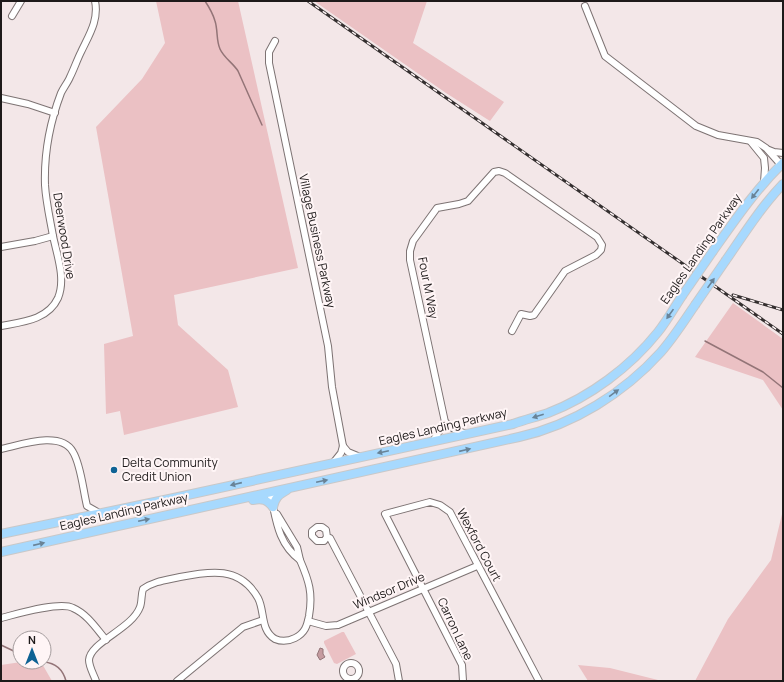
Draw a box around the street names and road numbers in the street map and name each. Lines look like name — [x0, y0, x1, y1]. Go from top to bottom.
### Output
street label: Village Business Parkway — [295, 172, 340, 310]
street label: Eagles Landing Parkway — [656, 190, 745, 307]
street label: Deerwood Drive — [49, 192, 80, 280]
street label: Four M Way — [414, 256, 443, 321]
street label: Eagles Landing Parkway — [377, 403, 509, 450]
street label: Eagles Landing Parkway — [58, 488, 190, 535]
street label: Wexford Court — [453, 505, 506, 584]
street label: Windsor Drive — [350, 568, 427, 613]
street label: Carron Lane — [434, 595, 477, 663]

